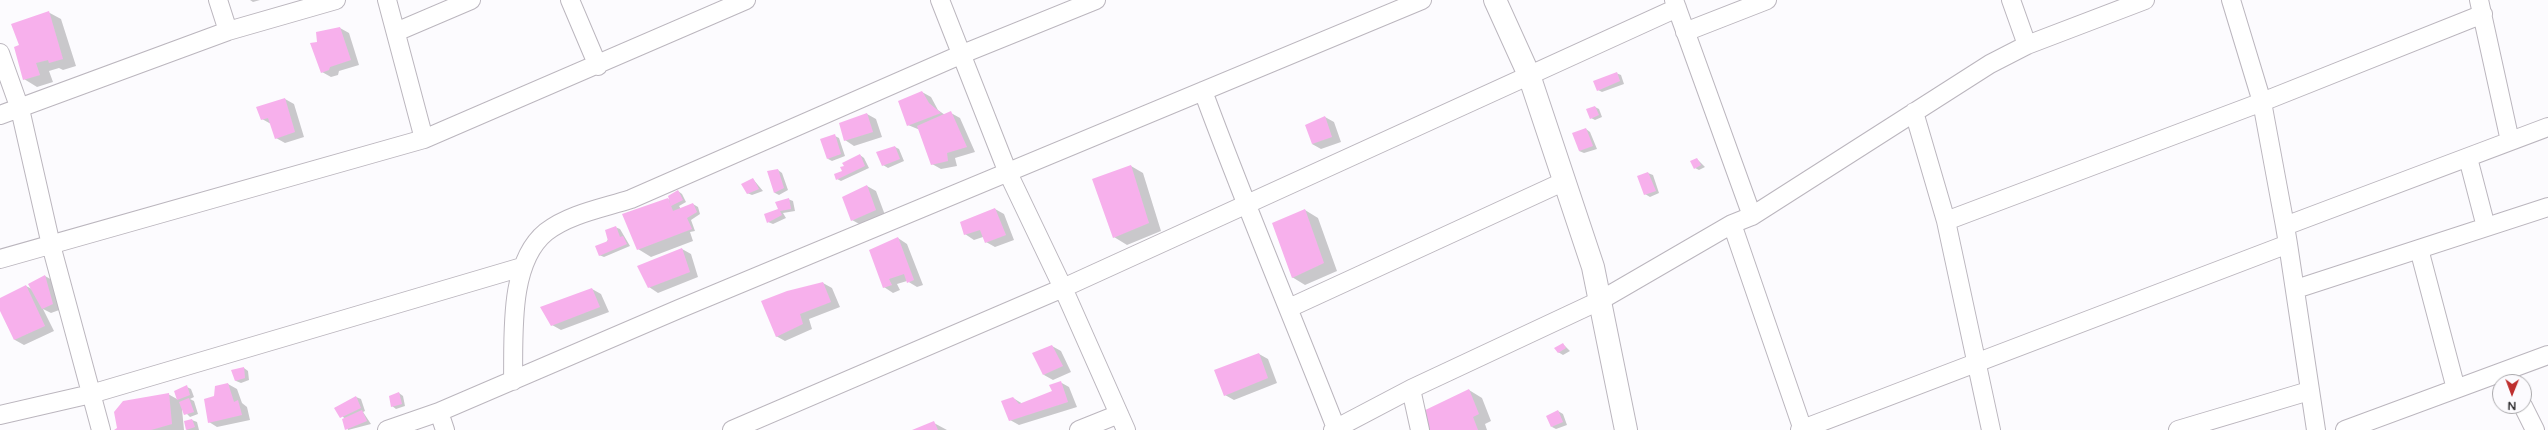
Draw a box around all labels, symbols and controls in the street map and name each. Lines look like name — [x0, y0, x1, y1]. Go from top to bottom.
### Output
north arrow — [2492, 374, 2532, 414]
text: N — [2507, 399, 2516, 412]

